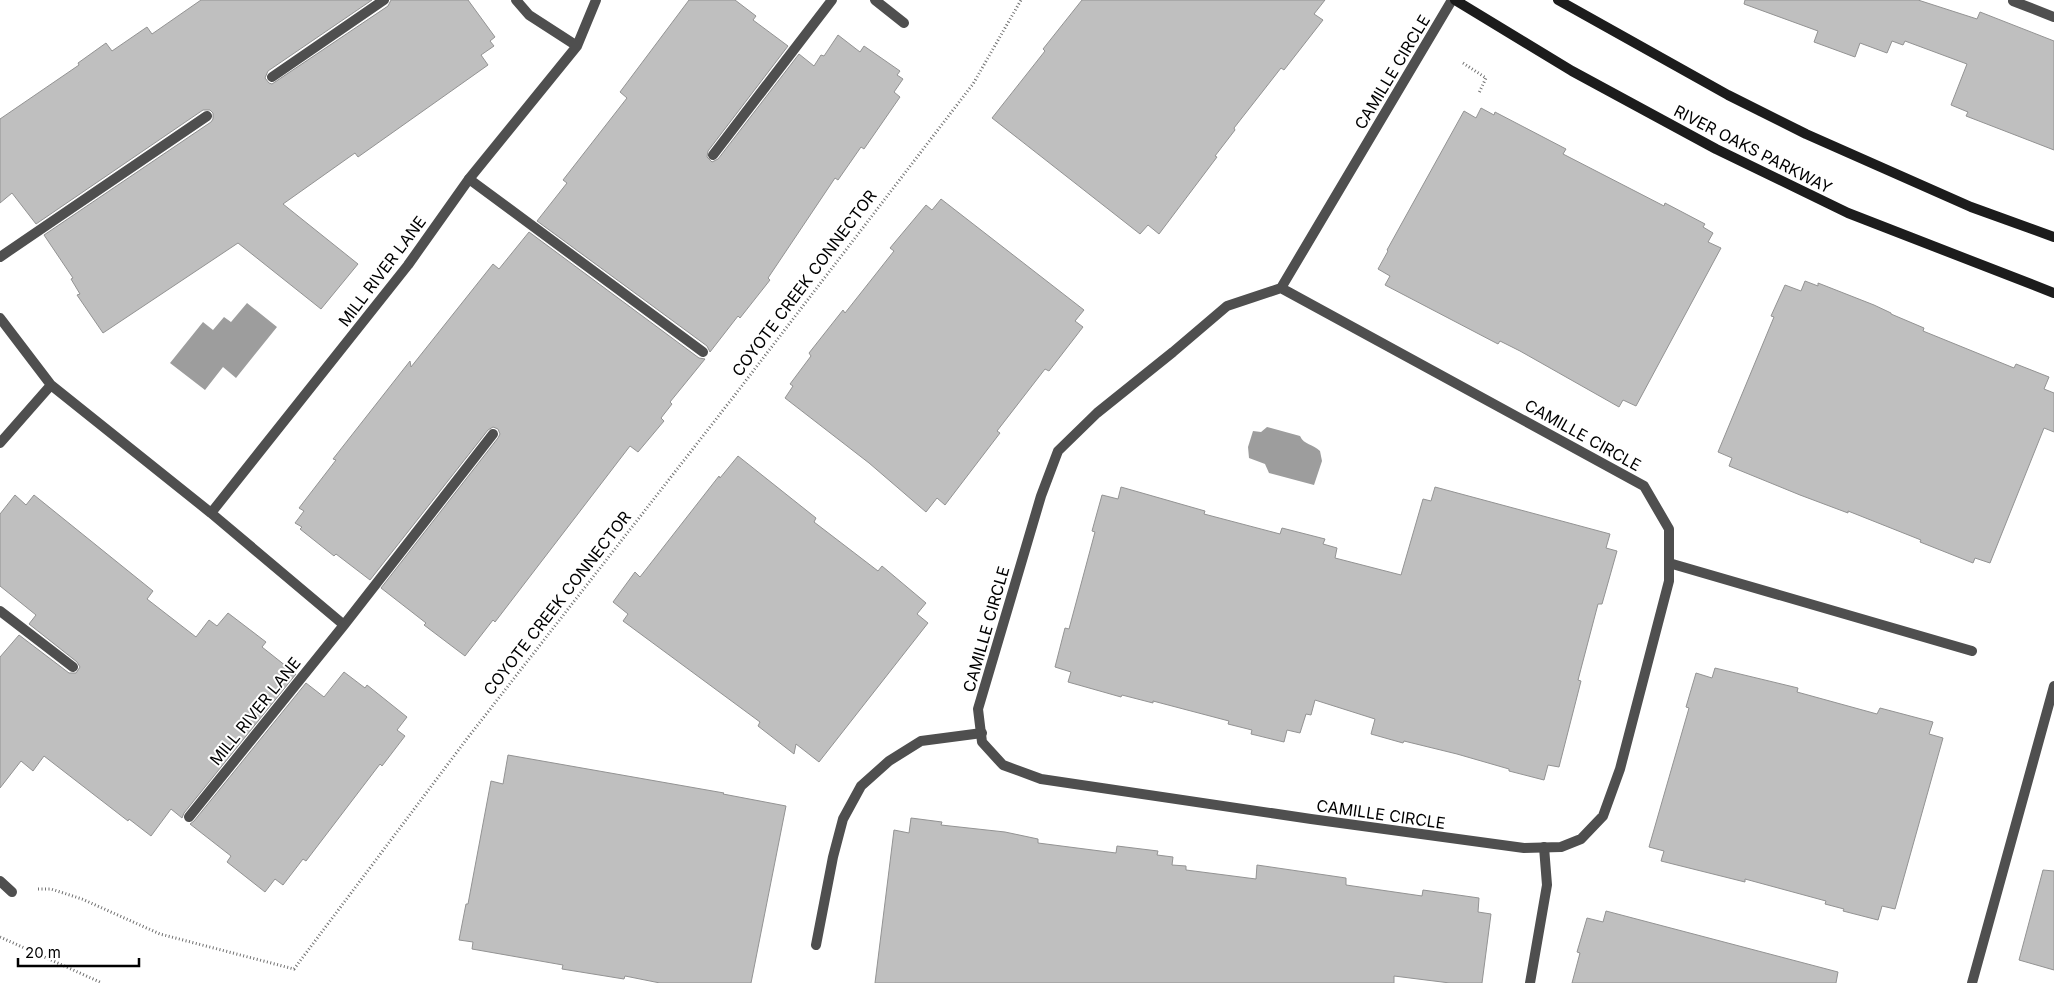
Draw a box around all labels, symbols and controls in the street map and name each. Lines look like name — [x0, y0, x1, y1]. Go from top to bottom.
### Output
street label: CAMILLE CIRCLE — [1350, 11, 1434, 133]
street label: RIVER OAKS PARKWAY — [1671, 100, 1836, 198]
street label: COYOTE CREEK CONNECTOR — [727, 186, 881, 380]
street label: MILL RIVER LANE — [334, 212, 430, 330]
street label: CAMILLE CIRCLE — [1521, 395, 1645, 475]
street label: COYOTE CREEK CONNECTOR — [479, 507, 635, 699]
street label: CAMILLE CIRCLE — [958, 564, 1014, 694]
street label: MILL RIVER LANE — [205, 653, 305, 769]
street label: CAMILLE CIRCLE — [1315, 795, 1447, 833]
scale bar — [18, 936, 139, 968]
text: 20 m — [25, 943, 61, 962]

